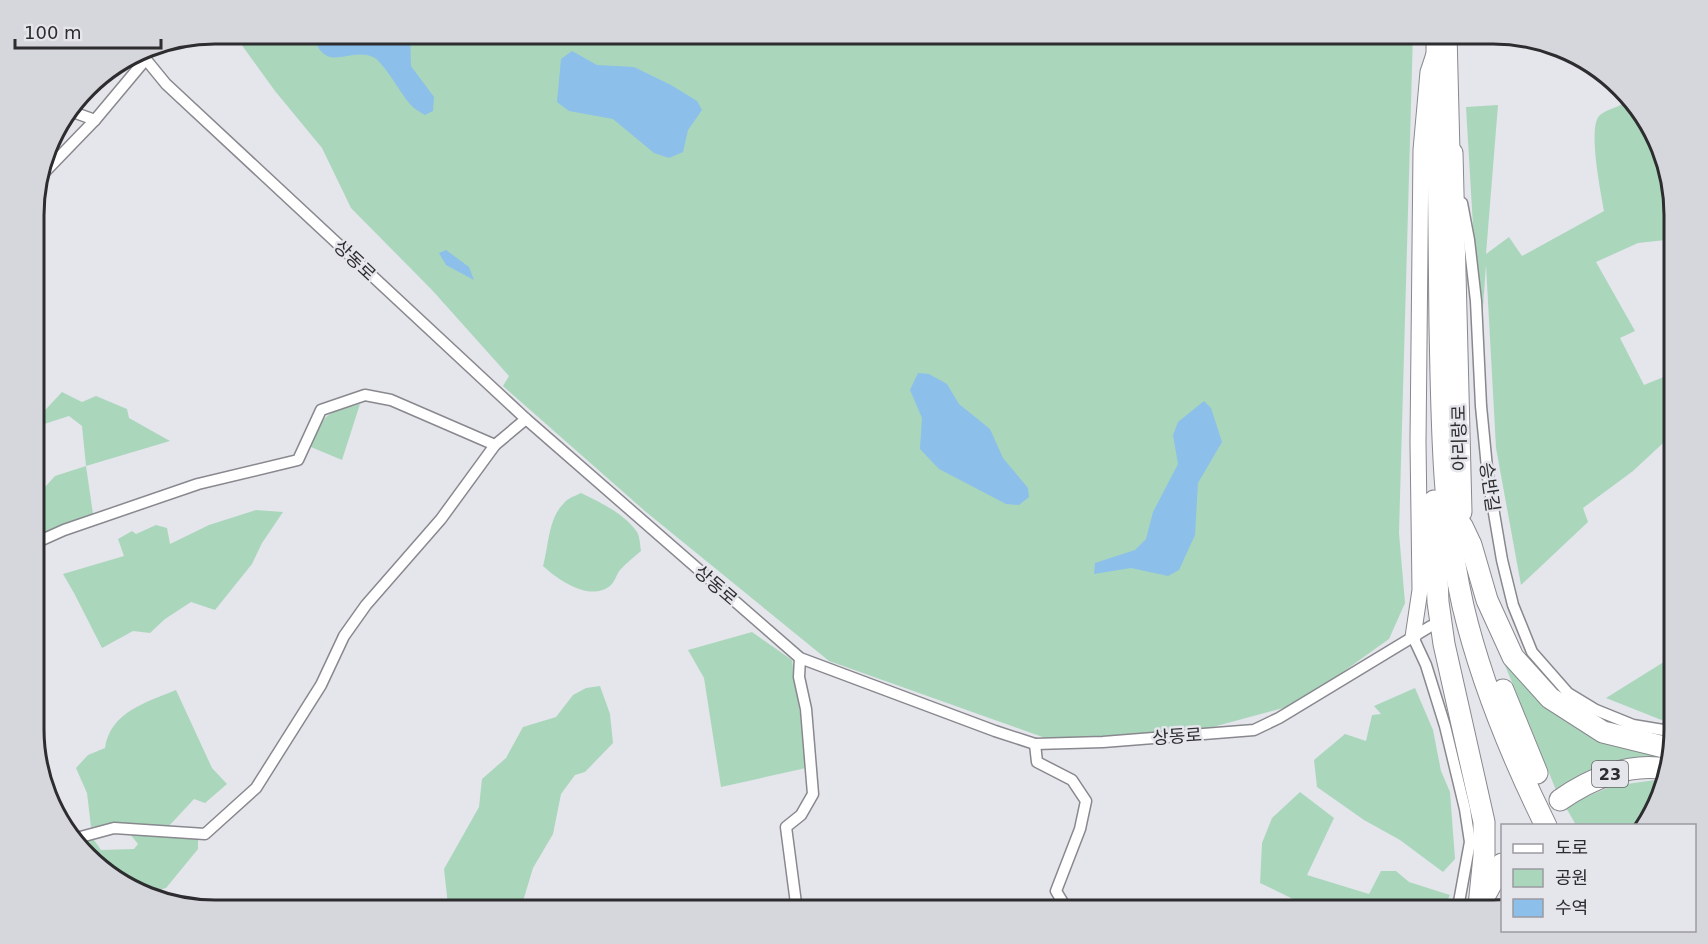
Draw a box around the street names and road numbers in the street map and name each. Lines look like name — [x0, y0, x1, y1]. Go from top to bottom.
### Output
street label: 상동로 — [330, 235, 380, 285]
street label: 아리랑로 — [1448, 405, 1470, 471]
street label: 승반길 — [1476, 461, 1504, 513]
street label: 상동로 — [690, 561, 742, 609]
street label: 상동로 — [1151, 724, 1203, 748]
road number: 23 — [1592, 761, 1628, 787]

